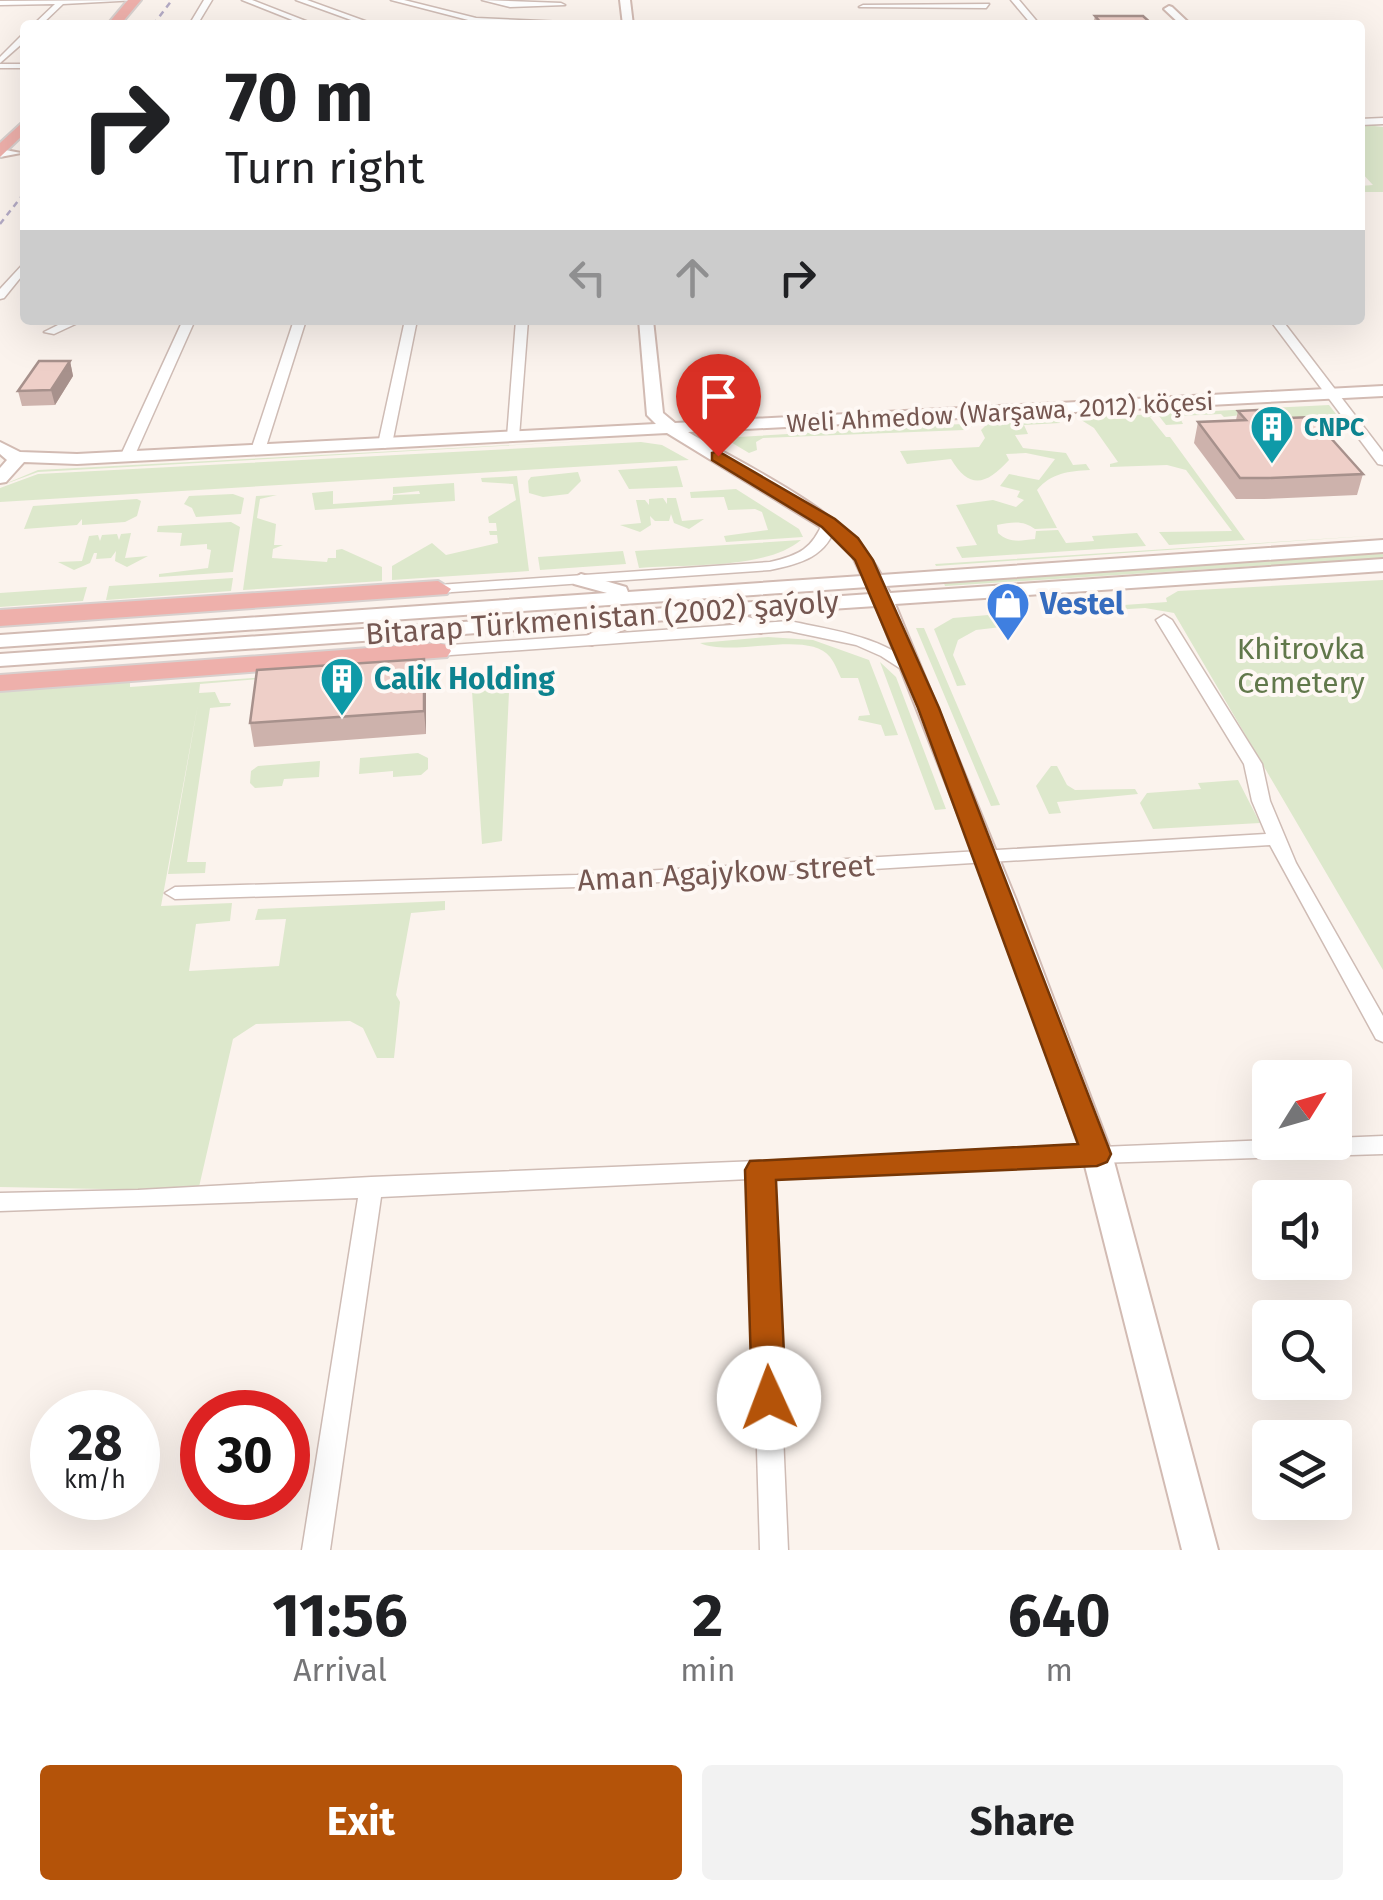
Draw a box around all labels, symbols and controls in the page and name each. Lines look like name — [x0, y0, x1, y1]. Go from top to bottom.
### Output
text: 70 m — [225, 56, 374, 140]
icon: right — [60, 60, 190, 190]
text: Turn right — [225, 141, 424, 195]
icon: left — [560, 250, 615, 305]
icon: ahead — [665, 250, 720, 305]
icon: right — [770, 250, 825, 305]
pin — [676, 354, 761, 457]
icon: arrive — [691, 369, 746, 424]
street label: Weli Ahmedow (Warşawa, 2012) köçesi — [786, 387, 1214, 439]
building icon: CNPC — [1249, 404, 1295, 465]
place label: CNPC — [1304, 413, 1365, 443]
shop icon: Vestel — [985, 581, 1031, 642]
street label: Bitarap Türkmenistan (2002) şaýoly — [364, 583, 840, 653]
place label: Vestel — [1039, 586, 1124, 622]
park label: Khitrovka Cemetery — [1237, 631, 1365, 701]
building icon: Calik Holding — [319, 656, 365, 717]
place label: Calik Holding — [374, 661, 555, 697]
street label: Aman Agajykow street — [577, 847, 876, 899]
north arrow — [1252, 1060, 1352, 1160]
map controls — [1252, 1060, 1352, 1520]
button: sound — [1252, 1180, 1352, 1280]
button: search — [1252, 1300, 1352, 1400]
position arrow — [717, 1346, 821, 1450]
speed limit sign: 30 — [180, 1390, 310, 1520]
text: 28 — [68, 1413, 122, 1473]
button: layers — [1252, 1420, 1352, 1520]
text: km/h — [64, 1465, 126, 1495]
text: 11:56 — [272, 1580, 408, 1652]
text: 2 — [692, 1580, 723, 1652]
text: 640 — [1008, 1580, 1111, 1652]
text: Arrival — [293, 1651, 387, 1689]
text: min — [680, 1651, 735, 1689]
text: m — [1045, 1651, 1073, 1689]
button: Exit — [40, 1765, 682, 1880]
button: Share — [702, 1765, 1343, 1880]

